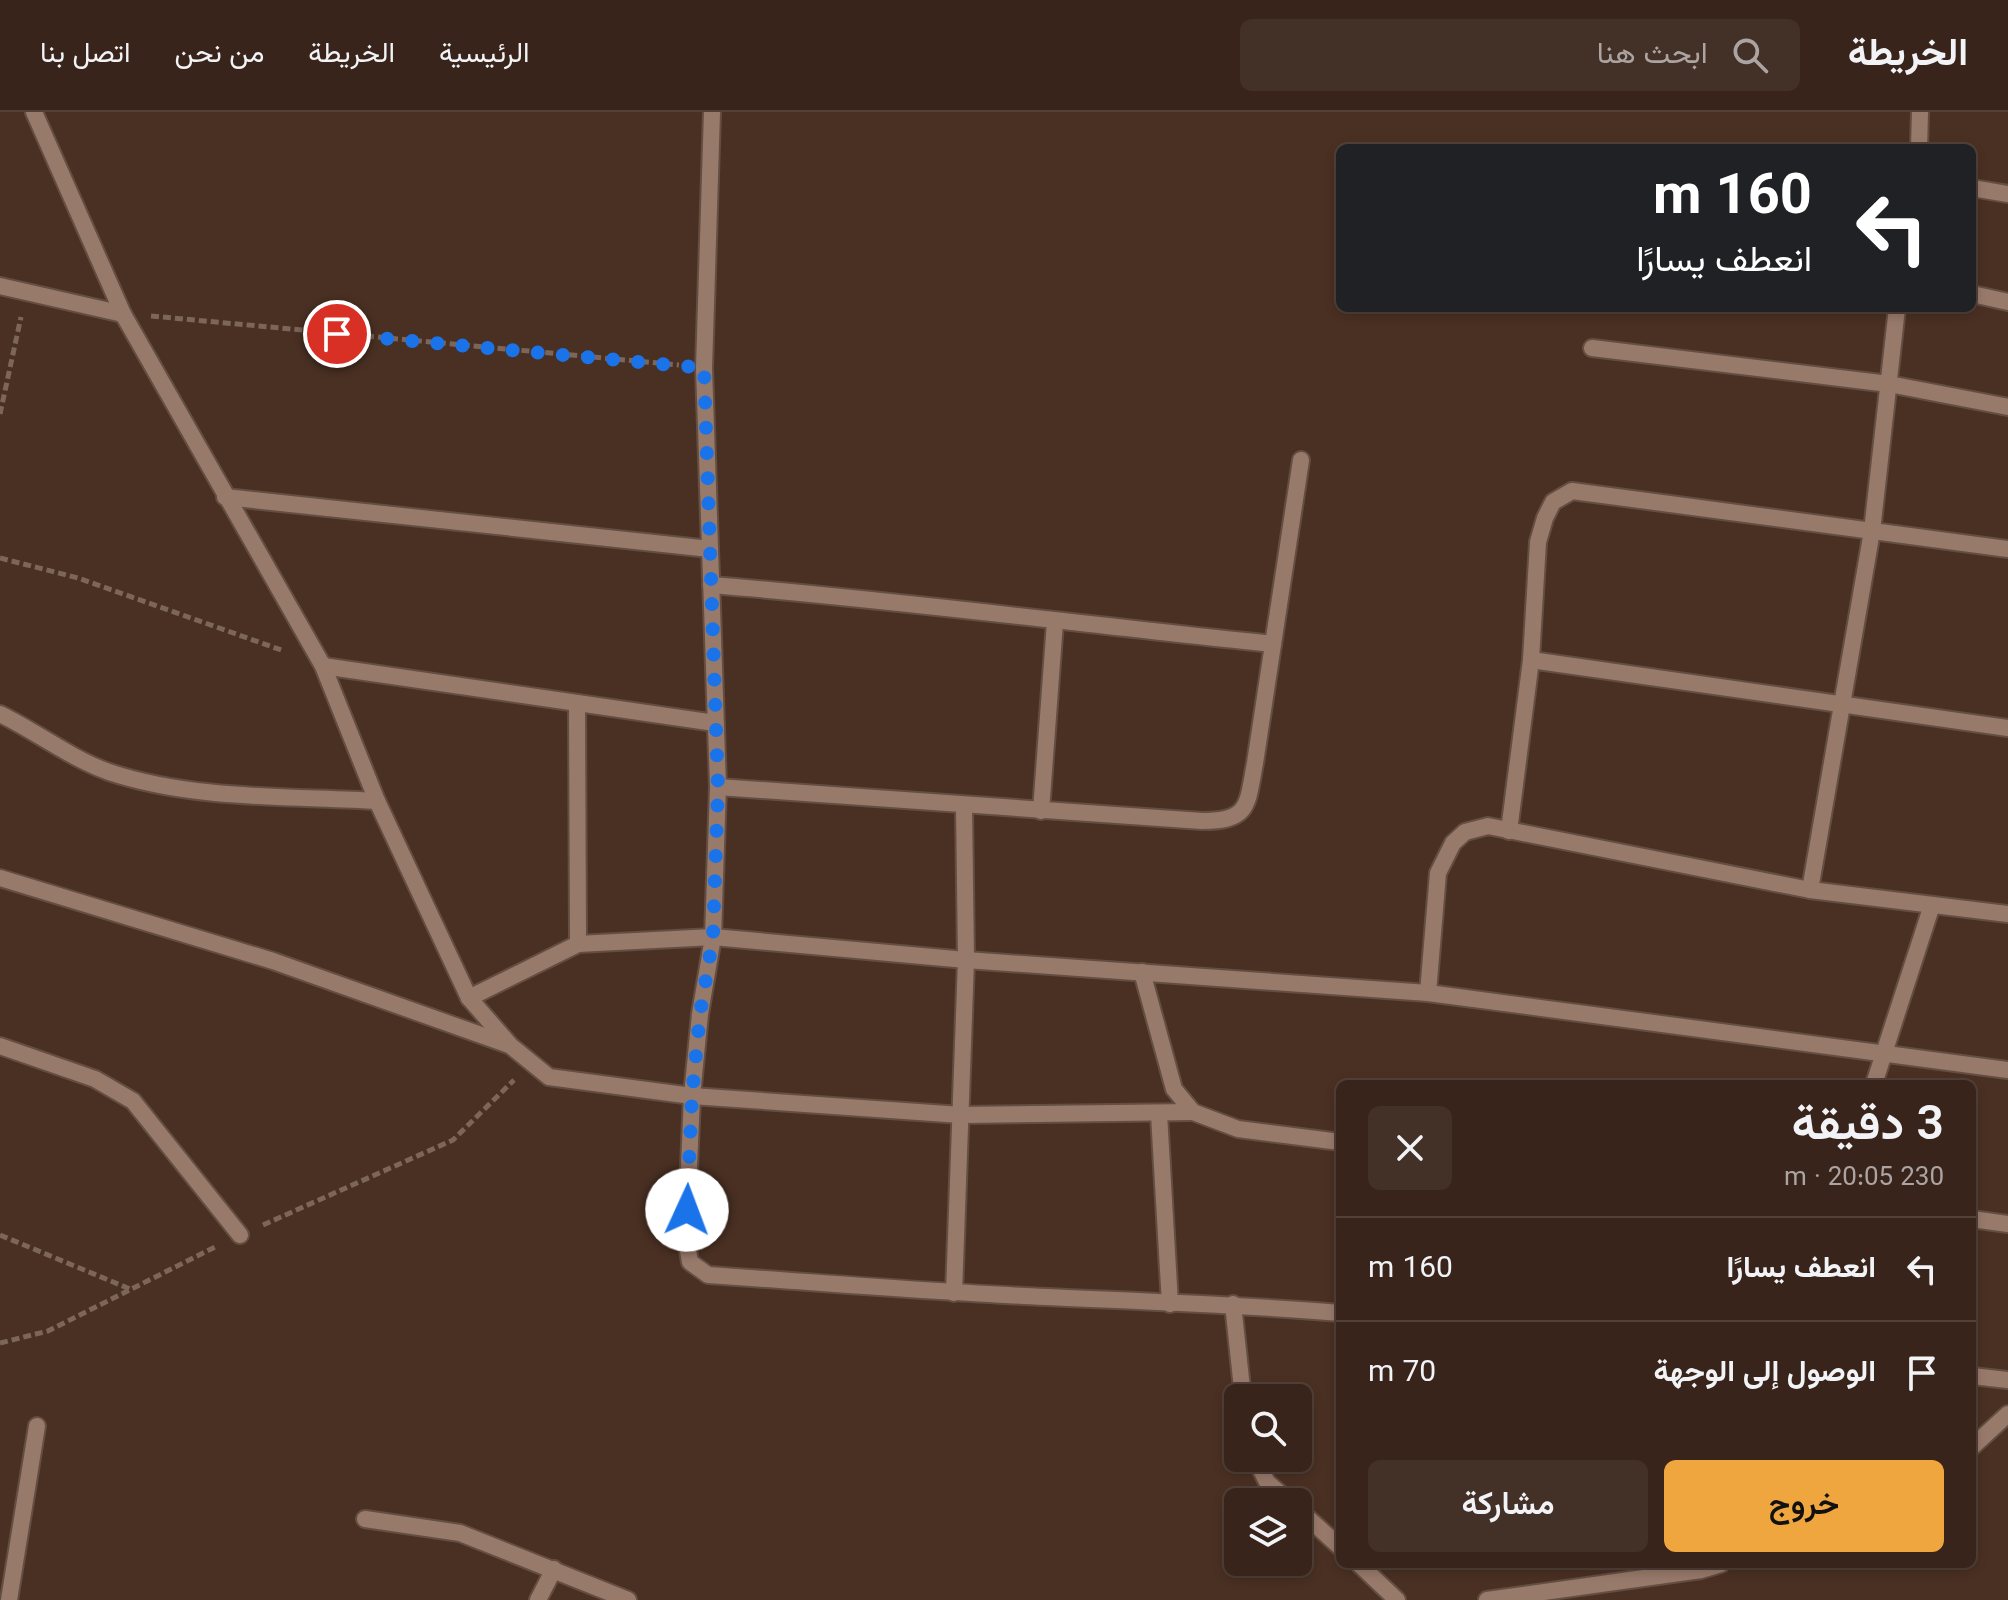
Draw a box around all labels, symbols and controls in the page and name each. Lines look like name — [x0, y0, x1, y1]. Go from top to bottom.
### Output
search box — [1240, 19, 1800, 91]
text: الخريطة — [1848, 26, 1968, 85]
text: ابحث هنا — [1597, 32, 1708, 79]
text: اتصل بنا — [40, 33, 130, 77]
text: من نحن — [174, 33, 264, 77]
text: الخريطة — [308, 33, 395, 77]
text: الرئيسية — [439, 33, 530, 77]
icon: search — [1728, 33, 1772, 77]
text: 160 m — [1653, 156, 1812, 243]
icon: left — [1840, 176, 1944, 280]
text: انعطف يسارًا — [1636, 234, 1812, 290]
pin — [303, 300, 371, 368]
icon: arrive — [315, 312, 359, 356]
text: 3 دقيقة — [1792, 1090, 1944, 1165]
button: close — [1368, 1106, 1452, 1190]
text: 230 m · 20:05 — [1784, 1158, 1944, 1199]
position arrow — [645, 1168, 729, 1252]
text: 160 m — [1368, 1246, 1453, 1293]
text: انعطف يسارًا — [1726, 1246, 1876, 1293]
icon: left — [1900, 1247, 1944, 1291]
text: 70 m — [1368, 1350, 1436, 1397]
text: الوصول إلى الوجهة — [1653, 1350, 1876, 1397]
icon: arrive — [1900, 1351, 1944, 1395]
map controls — [1224, 1384, 1312, 1576]
button: search — [1224, 1384, 1312, 1472]
button: مشاركة — [1368, 1460, 1648, 1552]
button: خروج — [1664, 1460, 1944, 1552]
button: layers — [1224, 1488, 1312, 1576]

